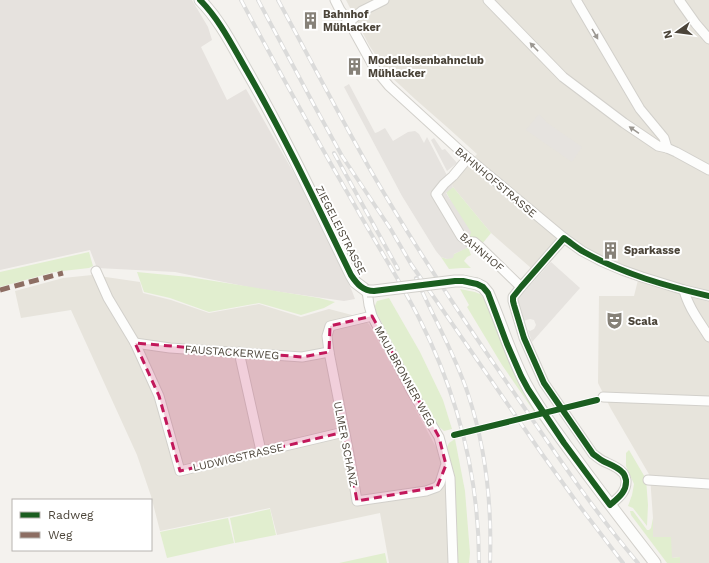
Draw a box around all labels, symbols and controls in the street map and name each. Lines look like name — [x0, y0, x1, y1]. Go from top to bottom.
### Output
place label: Bahnhof Mühlacker — [323, 8, 381, 34]
building icon: Bahnhof Mühlacker — [300, 10, 320, 30]
north arrow — [657, 12, 697, 52]
one-way arrow — [592, 28, 599, 40]
text: N — [660, 29, 675, 40]
one-way arrow — [529, 42, 539, 52]
place label: Modelleisenbahnclub Mühlacker — [368, 54, 484, 80]
building icon: Modelleisenbahnclub Mühlacker — [345, 56, 365, 76]
one-way arrow — [628, 126, 639, 134]
street label: BAHNHOFSTRASSE — [452, 144, 539, 220]
street label: ZIEGELEISTRASSE — [313, 184, 369, 277]
street label: BAHNHOF — [457, 230, 507, 275]
building icon: Sparkasse — [601, 240, 621, 260]
place label: Sparkasse — [624, 244, 680, 257]
theatre icon: Scala — [605, 311, 625, 331]
place label: Scala — [628, 315, 658, 328]
street label: MAULBRONNER WEG — [372, 324, 438, 429]
street label: FAUSTACKERWEG — [184, 343, 280, 362]
street label: ULMER SCHANZ — [331, 400, 360, 488]
street label: LUDWIGSTRASSE — [191, 441, 285, 474]
legend — [12, 499, 152, 551]
text: Radweg — [48, 508, 94, 522]
text: Weg — [48, 528, 73, 542]

